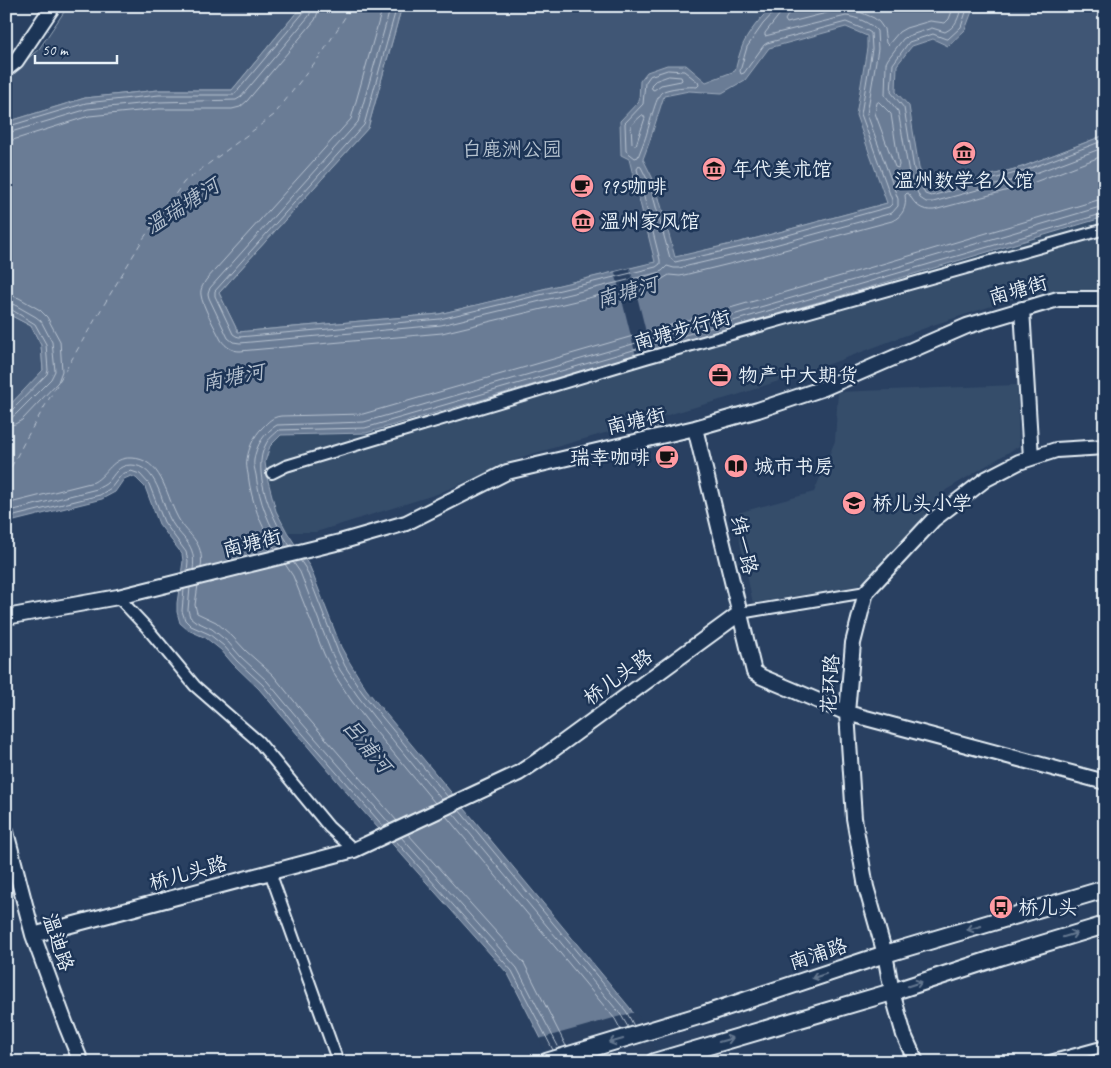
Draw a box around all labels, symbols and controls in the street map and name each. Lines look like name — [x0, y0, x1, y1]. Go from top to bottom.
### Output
scale bar — [35, 32, 118, 64]
text: 50 m — [42, 41, 69, 60]
park label: 白鹿洲公园 — [462, 137, 562, 162]
museum icon: 温州数学名人馆 — [951, 140, 977, 166]
museum icon: 年代美术馆 — [701, 156, 727, 182]
place label: 年代美术馆 — [732, 157, 832, 182]
place label: 温州数学名人馆 — [894, 168, 1034, 193]
water label: 温瑞塘河 — [140, 171, 227, 240]
cafe icon: 995咖啡 — [569, 173, 595, 199]
place label: 995咖啡 — [600, 174, 667, 199]
museum icon: 温州家风馆 — [570, 208, 596, 234]
place label: 温州家风馆 — [600, 209, 700, 234]
water label: 南塘河 — [593, 270, 664, 313]
street label: 南塘街 — [986, 270, 1050, 310]
street label: 南塘步行街 — [630, 304, 734, 356]
water label: 南塘河 — [200, 358, 269, 396]
office icon: 物产中大期货 — [707, 362, 733, 388]
place label: 物产中大期货 — [738, 363, 858, 388]
street label: 南塘街 — [604, 402, 668, 440]
cafe icon: 瑞幸咖啡 — [654, 444, 680, 470]
place label: 瑞幸咖啡 — [570, 445, 650, 470]
library icon: 城市书房 — [723, 453, 749, 479]
place label: 城市书房 — [754, 454, 834, 479]
school or university icon: 桥儿头小学 — [841, 490, 867, 516]
place label: 桥儿头小学 — [872, 491, 972, 516]
street label: 纬一路 — [725, 513, 763, 578]
street label: 南塘街 — [220, 524, 284, 562]
street label: 桥儿头路 — [578, 643, 659, 711]
street label: 花环路 — [815, 652, 845, 715]
water label: 吕浦河 — [337, 714, 399, 781]
street label: 桥儿头路 — [146, 850, 231, 895]
bus stop icon: 桥儿头 — [988, 894, 1014, 920]
place label: 桥儿头 — [1018, 895, 1078, 920]
street label: 温迪路 — [37, 910, 79, 975]
one-way arrow — [967, 924, 983, 934]
one-way arrow — [1062, 930, 1078, 940]
street label: 南浦路 — [786, 933, 851, 975]
one-way arrow — [812, 972, 827, 981]
one-way arrow — [907, 979, 922, 988]
one-way arrow — [717, 1035, 733, 1045]
one-way arrow — [608, 1037, 624, 1047]

